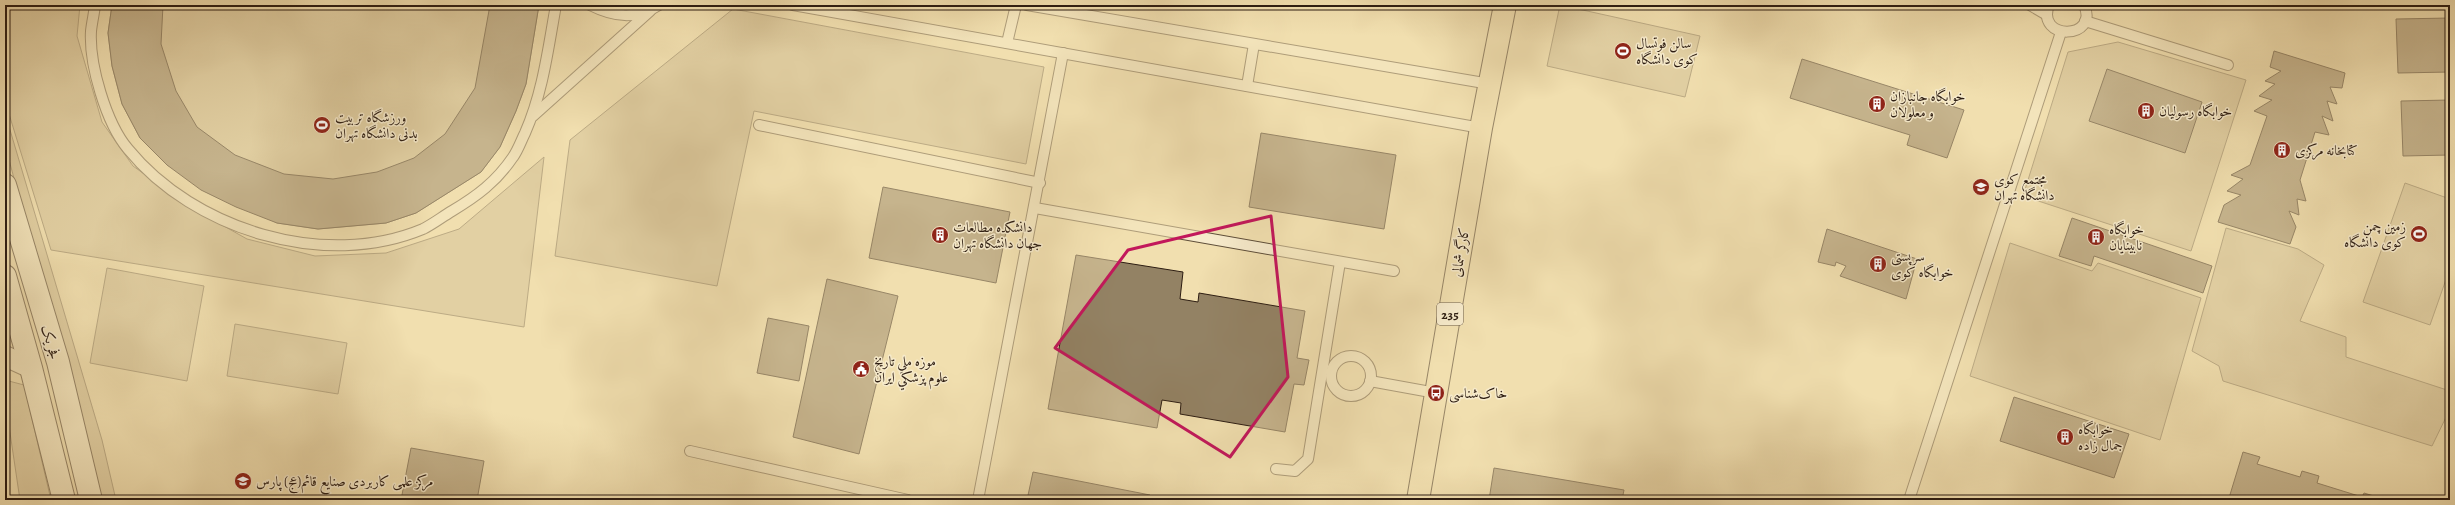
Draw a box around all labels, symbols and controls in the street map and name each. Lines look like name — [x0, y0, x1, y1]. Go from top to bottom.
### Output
place label: سالن فوتسال کوی دانشگاه — [1636, 34, 1698, 69]
sports icon: سالن فوتسال کوی دانشگاه — [1613, 41, 1633, 61]
place label: خوابگاه جانبازان و معلولان — [1890, 87, 1965, 122]
building icon: خوابگاه جانبازان و معلولان — [1867, 94, 1887, 114]
building icon: خوابگاه رسولیان — [2136, 101, 2156, 121]
place label: خوابگاه رسولیان — [2159, 102, 2232, 121]
place label: ورزشگاه تربیت بدنی دانشگاه تهران — [335, 108, 418, 143]
sports icon: ورزشگاه تربیت بدنی دانشگاه تهران — [312, 115, 332, 135]
building icon: کتابخانه مرکزی — [2272, 140, 2292, 160]
place label: کتابخانه مرکزی — [2295, 141, 2358, 160]
place label: مجتمع کوی دانشگاه تهران — [1994, 170, 2055, 205]
school or university icon: مجتمع کوی دانشگاه تهران — [1971, 177, 1991, 197]
place label: زمین چمن کوی دانشگاه — [2344, 217, 2406, 252]
place label: دانشکده مطالعات جهان دانشگاه تهران — [953, 218, 1042, 253]
place label: خوابگاه نابینایان — [2109, 220, 2144, 255]
sports icon: زمین چمن کوی دانشگاه — [2409, 224, 2429, 244]
building icon: دانشکده مطالعات جهان دانشگاه تهران — [930, 225, 950, 245]
street label: کارگر شمالی — [1447, 226, 1474, 278]
building icon: خوابگاه نابینایان — [2086, 227, 2106, 247]
place label: سرپستی خوابگاه کوی — [1891, 247, 1953, 282]
building icon: سرپستی خوابگاه کوی — [1868, 254, 1888, 274]
road number: 235 — [1437, 303, 1463, 325]
street label: فجر یک — [37, 323, 65, 362]
place label: موزه ملي تاريخ علوم پزشكي ايران — [874, 352, 948, 391]
public building icon: موزه ملي تاريخ علوم پزشكي ايران — [851, 359, 871, 379]
bus stop icon: خاک‌شناسی — [1426, 383, 1446, 403]
place label: خاک‌شناسی — [1449, 384, 1507, 403]
place label: خوابگاه جمال زاده — [2078, 420, 2123, 455]
building icon: خوابگاه جمال زاده — [2055, 427, 2075, 447]
school or university icon: مرکز علمی کاربردی صنایع قائم(عج) پارس — [233, 471, 253, 491]
place label: مرکز علمی کاربردی صنایع قائم(عج) پارس — [256, 472, 433, 495]

